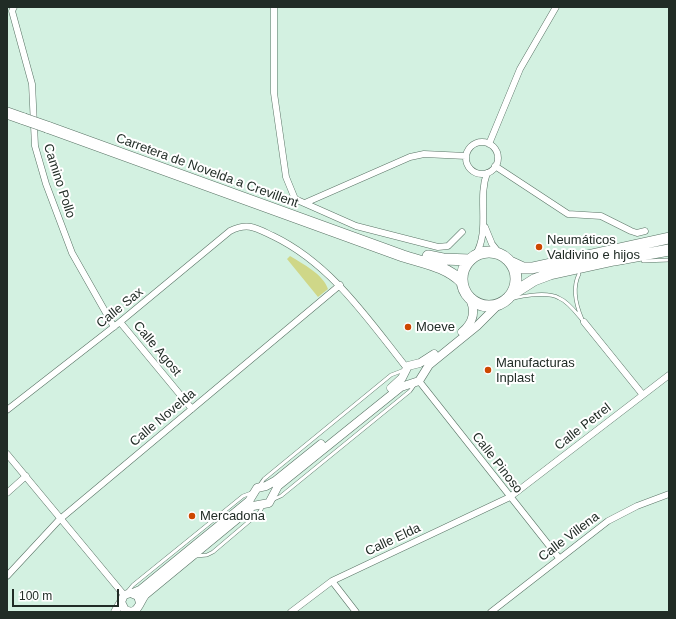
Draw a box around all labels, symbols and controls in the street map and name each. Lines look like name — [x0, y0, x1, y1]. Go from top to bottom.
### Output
street label: Carretera de Novelda a Crevillent — [114, 131, 300, 211]
street label: Camino Pollo — [40, 142, 78, 220]
place label: Neumáticos Valdivino e hijos — [547, 232, 640, 263]
marker: Neumáticos Valdivino e hijos — [534, 242, 544, 252]
street label: Calle Sax — [93, 284, 147, 332]
street label: Calle Agost — [130, 319, 184, 379]
place label: Moeve — [416, 319, 455, 335]
marker: Moeve — [403, 322, 413, 332]
place label: Manufacturas Inplast — [496, 355, 575, 386]
marker: Manufacturas Inplast — [483, 365, 493, 375]
street label: Calle Novelda — [127, 386, 199, 450]
street label: Calle Petrel — [552, 400, 614, 454]
street label: Calle Pinoso — [468, 429, 526, 497]
place label: Mercadona — [200, 508, 265, 524]
street label: Calle Villena — [536, 509, 602, 565]
marker: Mercadona — [187, 511, 197, 521]
street label: Calle Elda — [363, 520, 423, 560]
scale bar — [14, 581, 121, 607]
text: 100 m — [19, 589, 52, 603]

